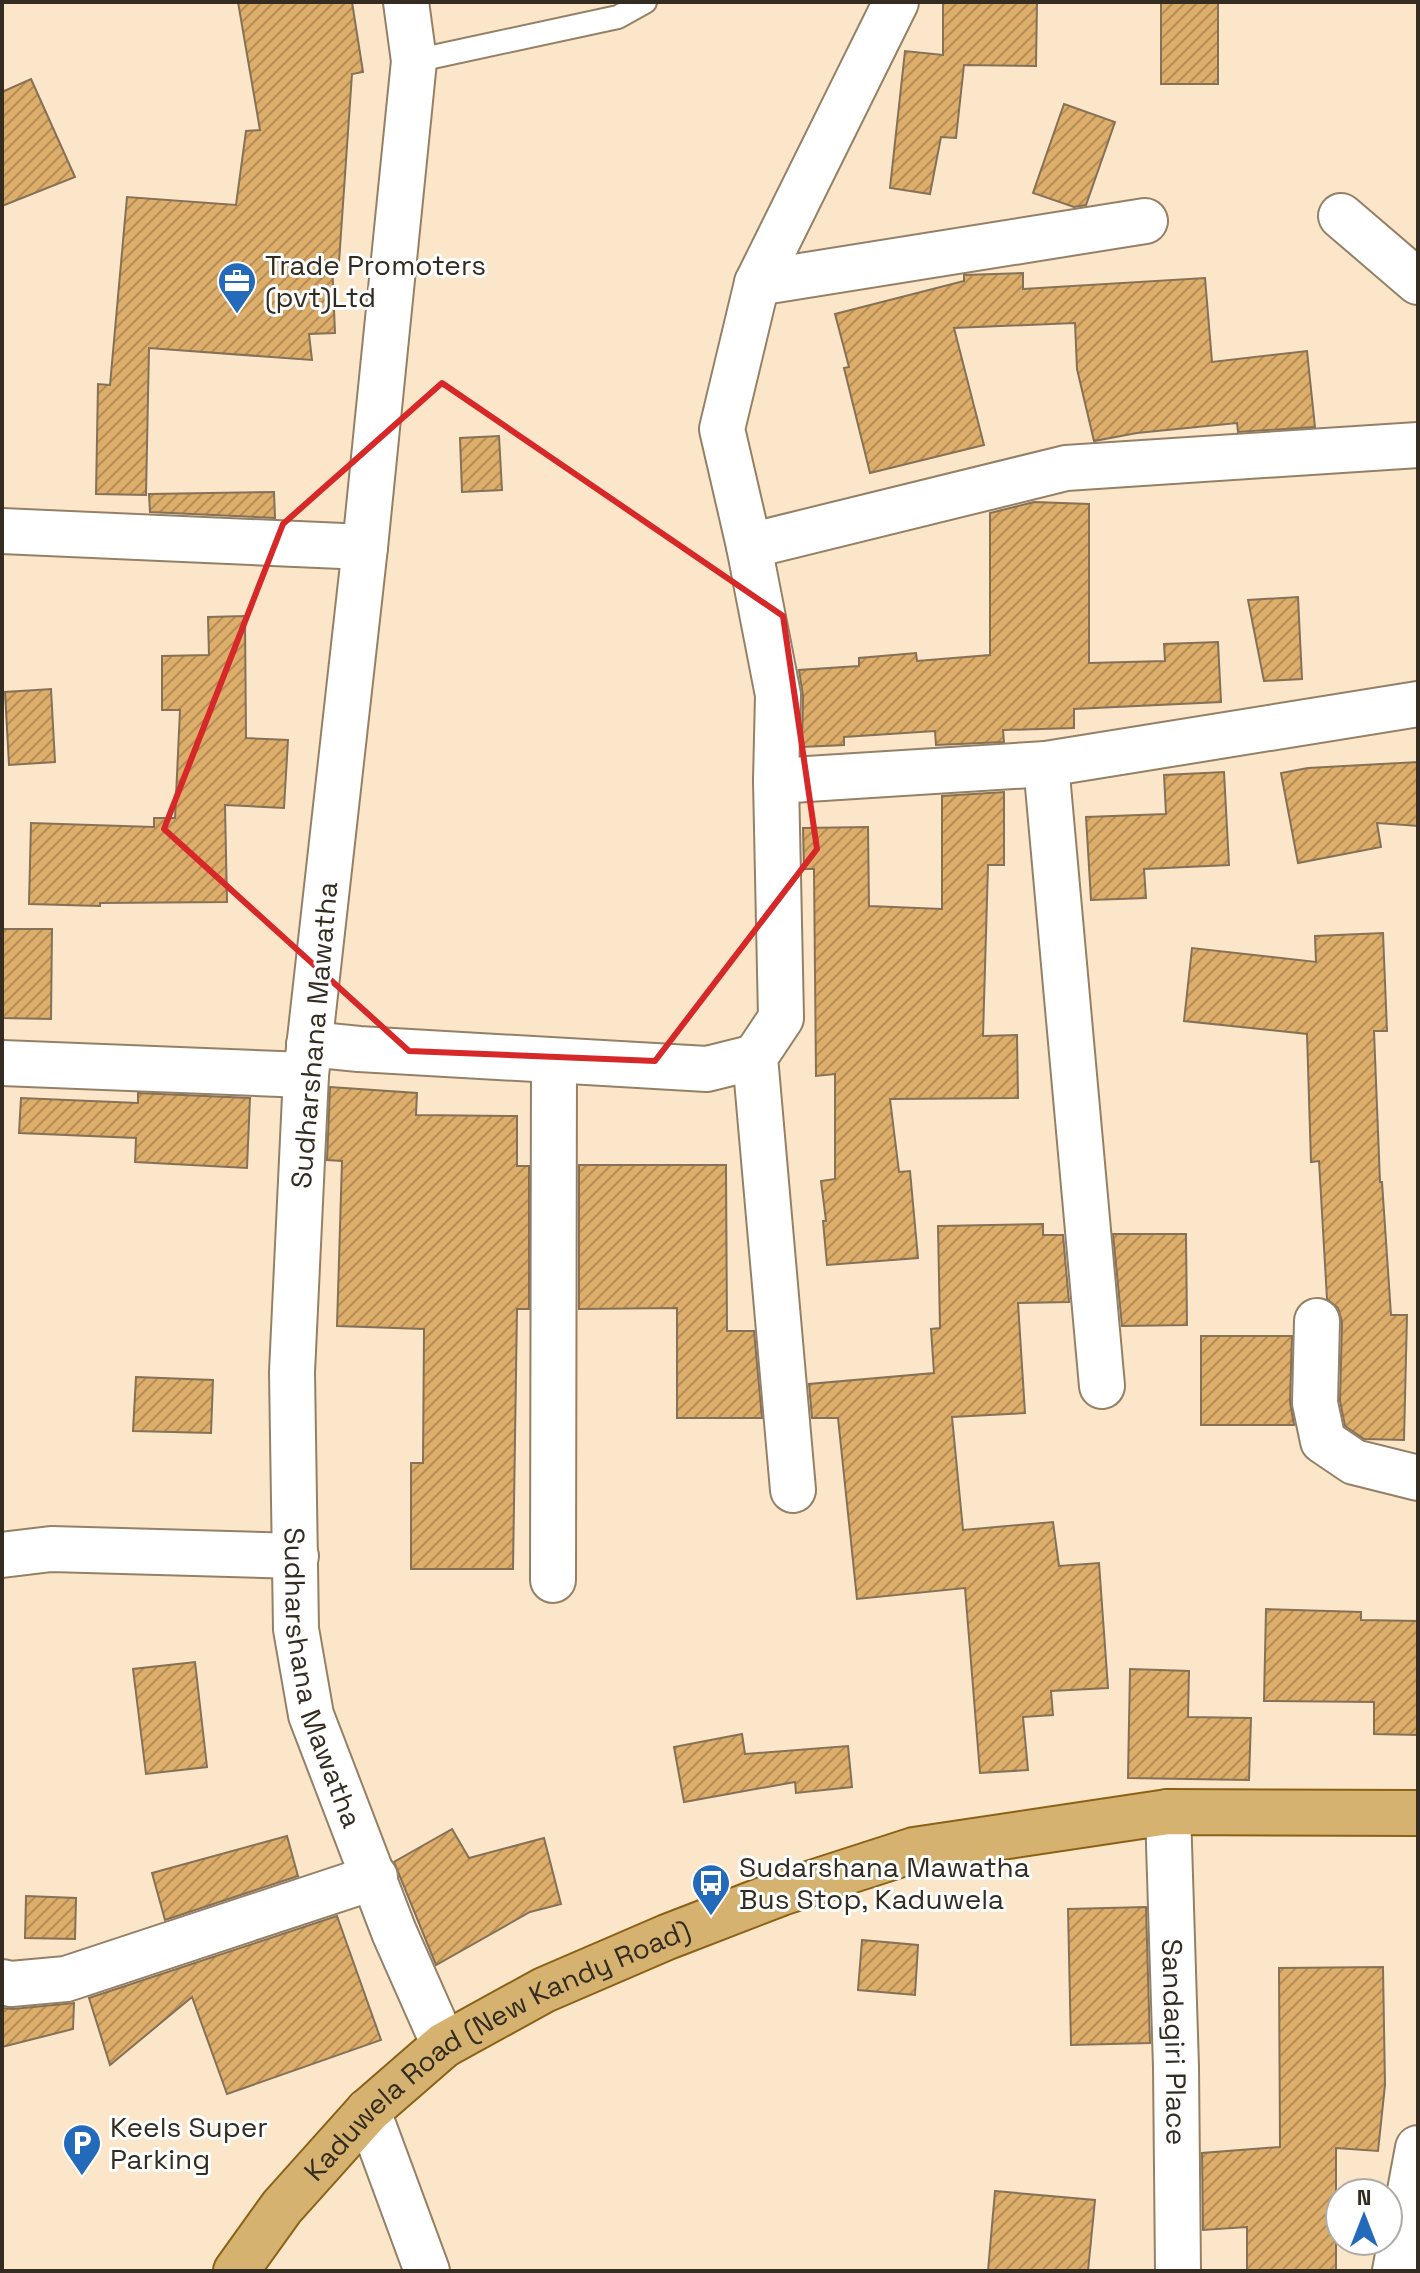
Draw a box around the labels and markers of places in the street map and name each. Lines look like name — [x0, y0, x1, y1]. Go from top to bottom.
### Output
place label: Trade Promoters (pvt)Ltd — [265, 247, 486, 315]
office icon: Trade Promoters (pvt)Ltd — [216, 260, 258, 315]
place label: Sudarshana Mawatha Bus Stop, Kaduwela — [739, 1849, 1030, 1917]
bus stop icon: Sudarshana Mawatha Bus Stop, Kaduwela — [690, 1862, 732, 1917]
place label: Keels Super Parking — [110, 2109, 268, 2177]
parking icon: Keels Super Parking — [61, 2122, 103, 2177]

